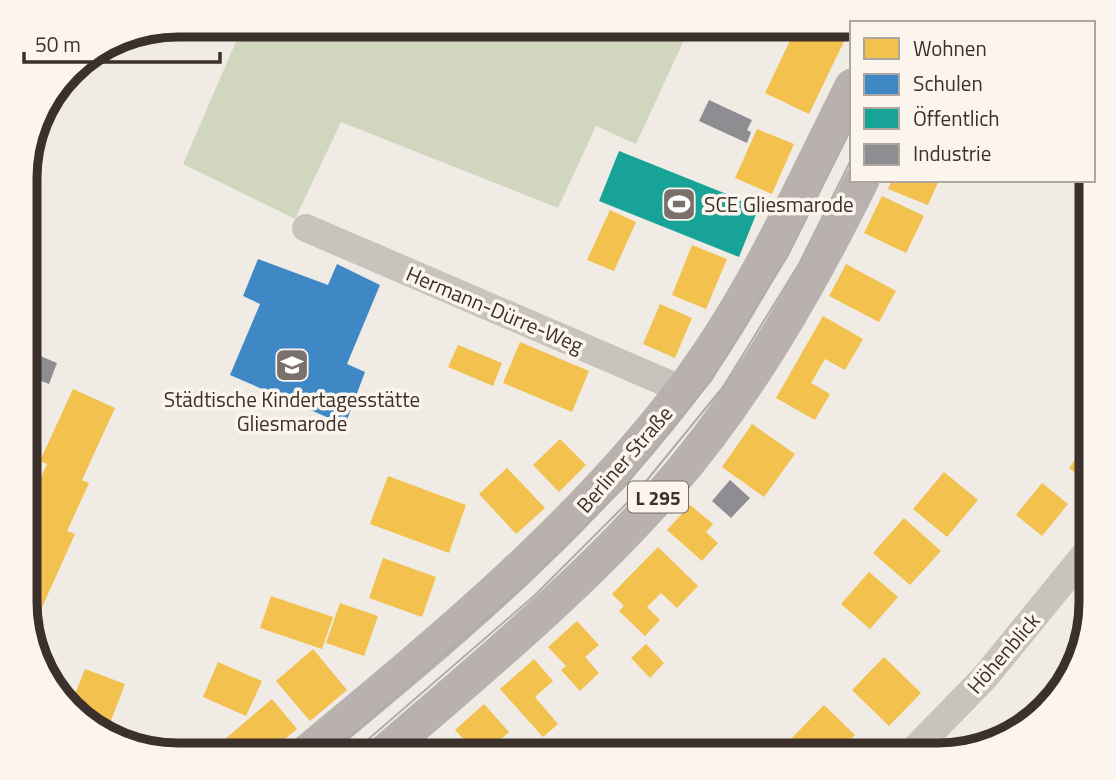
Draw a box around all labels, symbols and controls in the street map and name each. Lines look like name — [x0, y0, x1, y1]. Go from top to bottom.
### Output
scale bar — [24, 21, 220, 65]
legend — [850, 21, 1095, 182]
text: 50 m — [35, 28, 81, 60]
text: Wohnen — [913, 32, 987, 64]
text: Schulen — [913, 67, 983, 99]
text: Öffentlich — [913, 102, 1000, 134]
text: Industrie — [913, 137, 991, 169]
sports icon: SCE Gliesmarode — [660, 185, 698, 223]
place label: SCE Gliesmarode — [704, 188, 854, 220]
street label: Hermann-Dürre-Weg — [401, 257, 589, 361]
school or university icon: Städtische Kindertagesstätte Gliesmarode — [273, 346, 311, 384]
place label: Städtische Kindertagesstätte Gliesmarode — [164, 383, 420, 439]
street label: Berliner Straße — [568, 398, 680, 520]
road number: L 295 — [628, 482, 688, 512]
street label: Höhenblick — [959, 606, 1047, 700]

